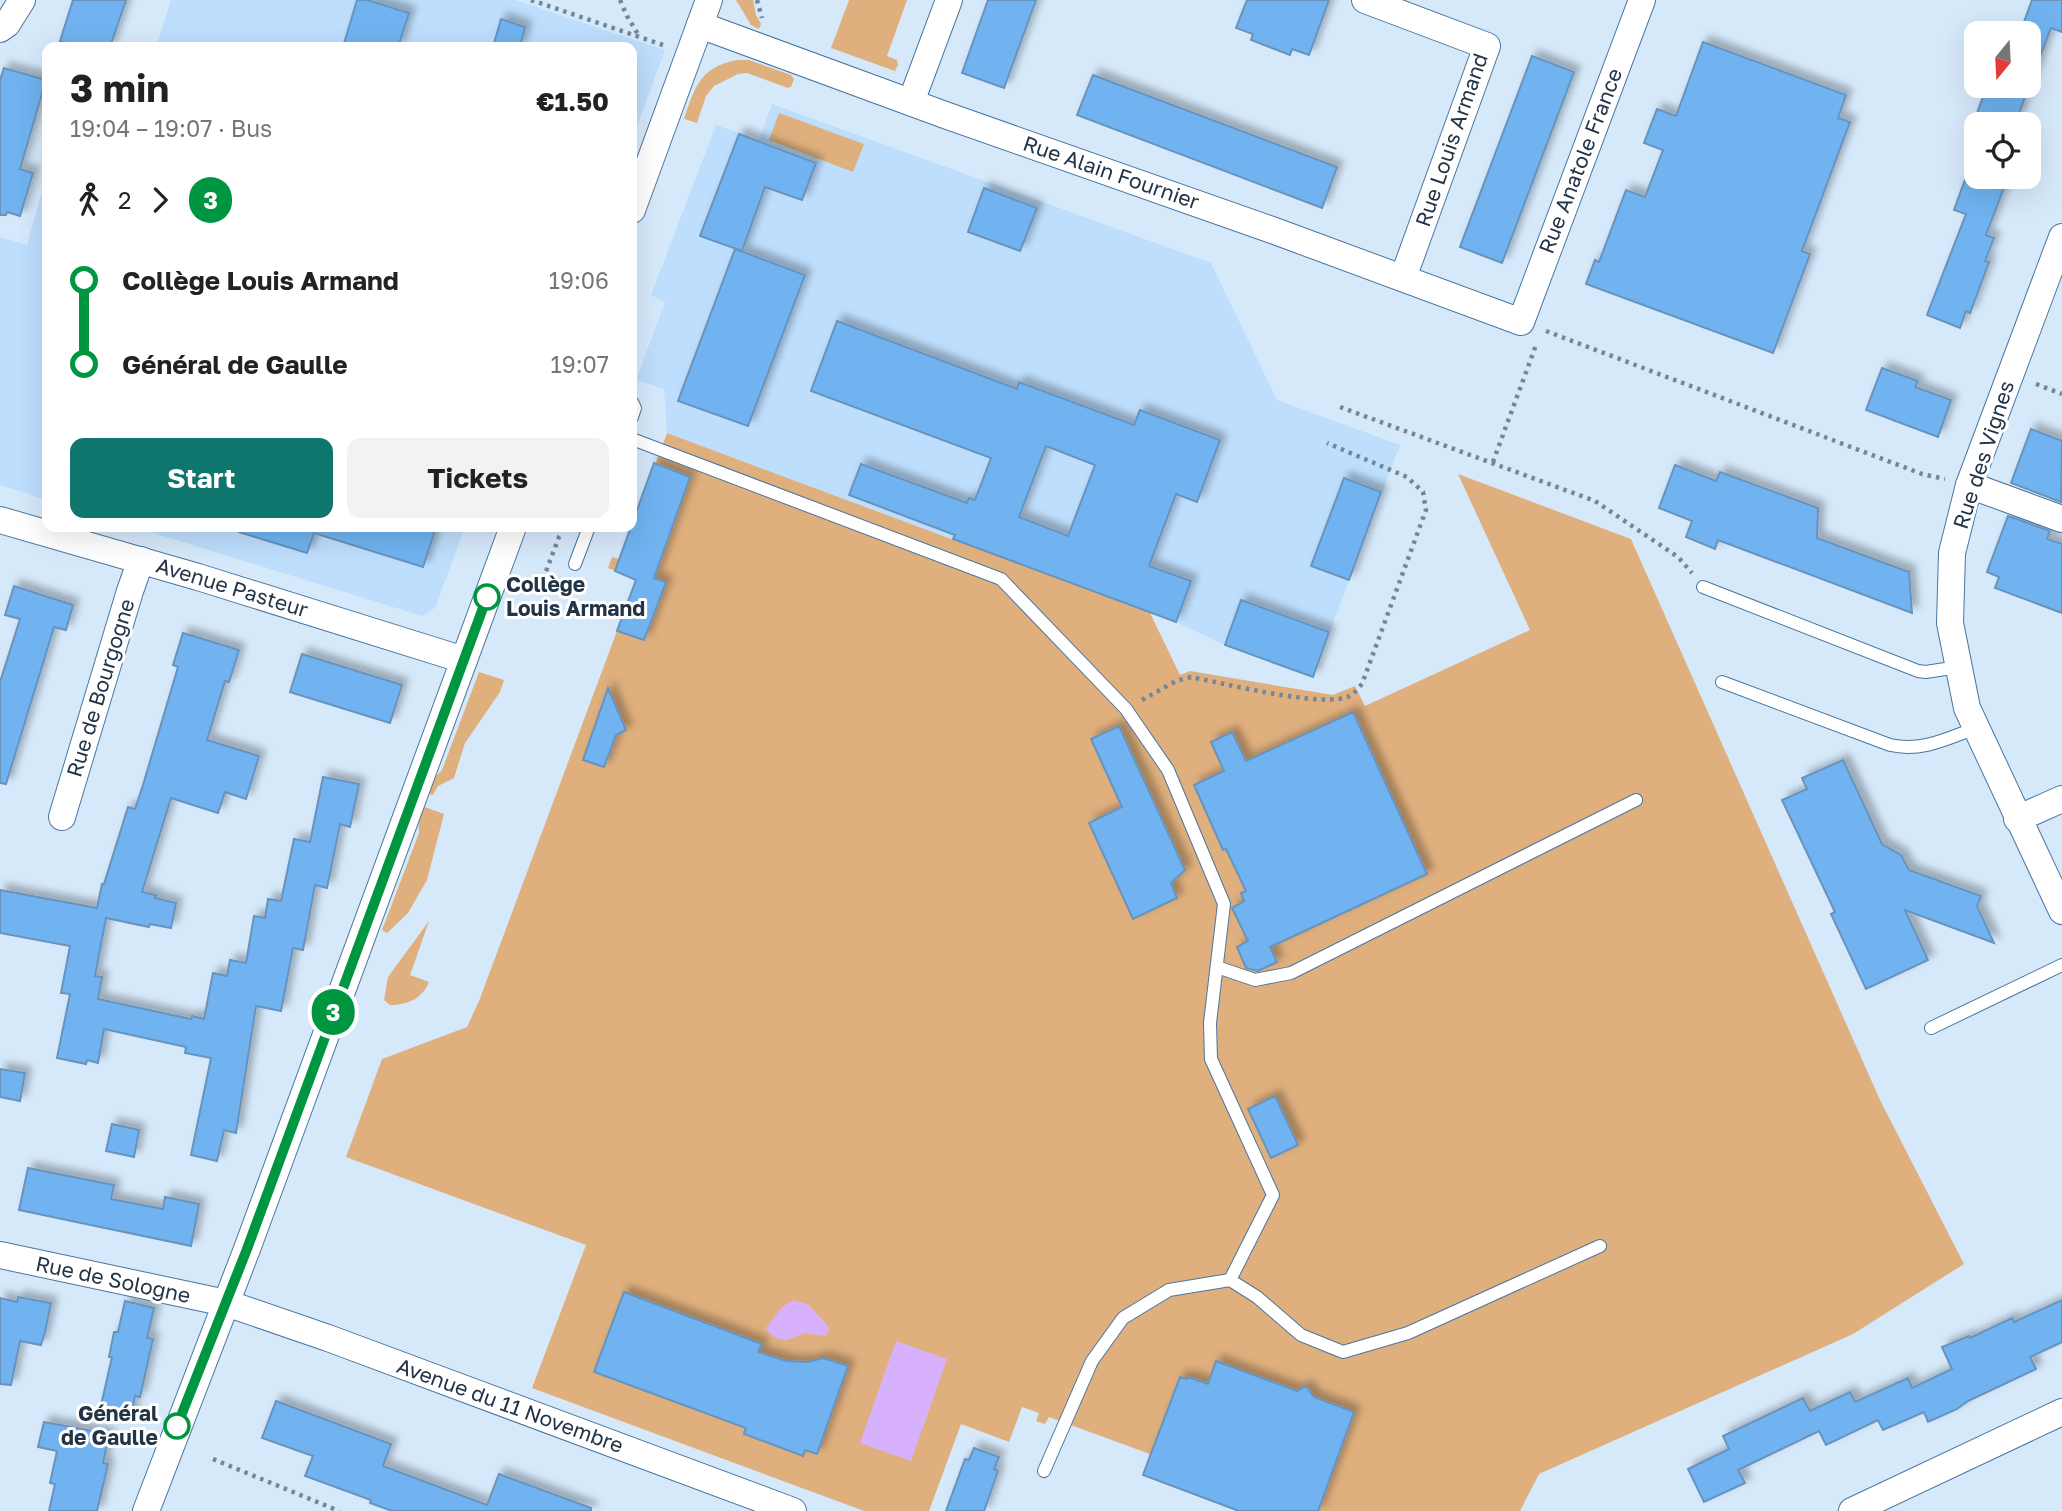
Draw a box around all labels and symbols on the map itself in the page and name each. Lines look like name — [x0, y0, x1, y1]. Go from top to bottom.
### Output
north arrow — [1964, 21, 2040, 98]
street label: Rue Louis Armand — [1409, 50, 1493, 230]
street label: Rue Anatole France — [1533, 64, 1627, 257]
street label: Rue Alain Fournier — [1020, 130, 1203, 214]
street label: Rue des Vignes — [1947, 377, 2019, 532]
street label: Avenue Pasteur — [153, 552, 311, 622]
place label: Collège Louis Armand — [506, 571, 645, 621]
marker: Collège Louis Armand — [474, 584, 500, 610]
street label: Rue de Bourgogne — [61, 595, 140, 780]
line badge: 3 — [310, 989, 356, 1035]
street label: Rue de Sologne — [33, 1250, 193, 1308]
street label: Avenue du 11 Novembre — [394, 1352, 627, 1458]
place label: Général de Gaulle — [61, 1400, 158, 1450]
marker: Général de Gaulle — [164, 1413, 190, 1439]

